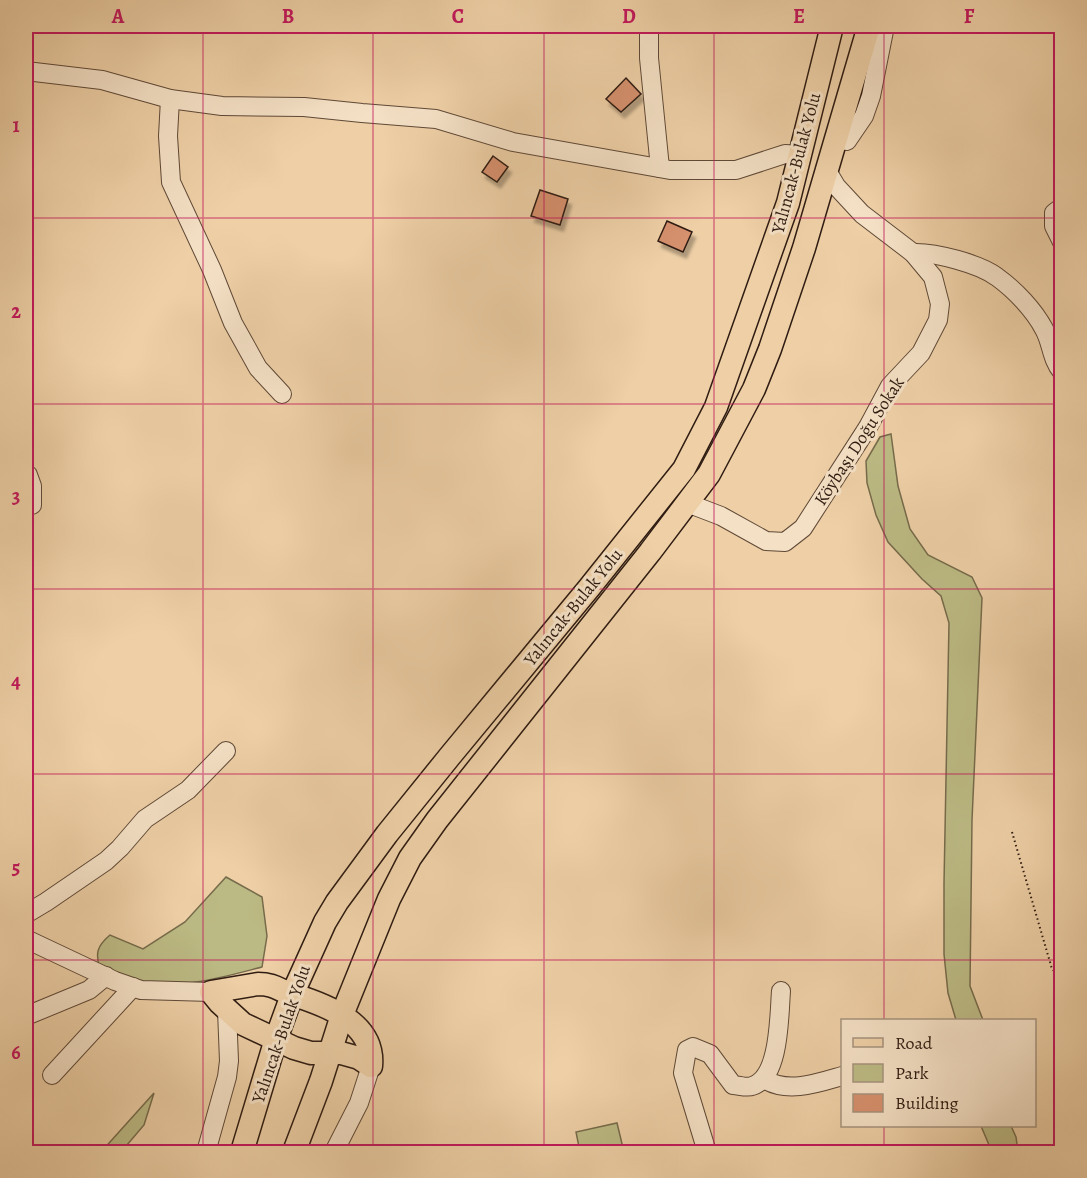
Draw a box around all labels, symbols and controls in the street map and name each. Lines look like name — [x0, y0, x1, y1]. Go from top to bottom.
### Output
text: A — [111, 3, 125, 30]
text: B — [282, 3, 294, 30]
text: C — [452, 3, 464, 30]
text: D — [622, 3, 636, 30]
text: E — [793, 3, 805, 30]
text: F — [964, 3, 975, 30]
street label: Yalıncak-Bulak Yolu — [765, 90, 826, 237]
text: 1 — [12, 112, 20, 139]
text: 2 — [11, 298, 21, 325]
street label: Köybaşı Doğu Sokak — [808, 372, 910, 510]
text: 3 — [12, 483, 20, 510]
street label: Yalıncak-Bulak Yolu — [518, 543, 628, 672]
text: 4 — [11, 668, 21, 695]
text: 5 — [12, 854, 20, 881]
street label: Yalıncak-Bulak Yolu — [246, 961, 316, 1107]
legend — [841, 1019, 1036, 1127]
text: Road — [895, 1031, 933, 1055]
text: 6 — [11, 1039, 21, 1066]
text: Park — [895, 1061, 929, 1085]
text: Building — [895, 1091, 959, 1115]

